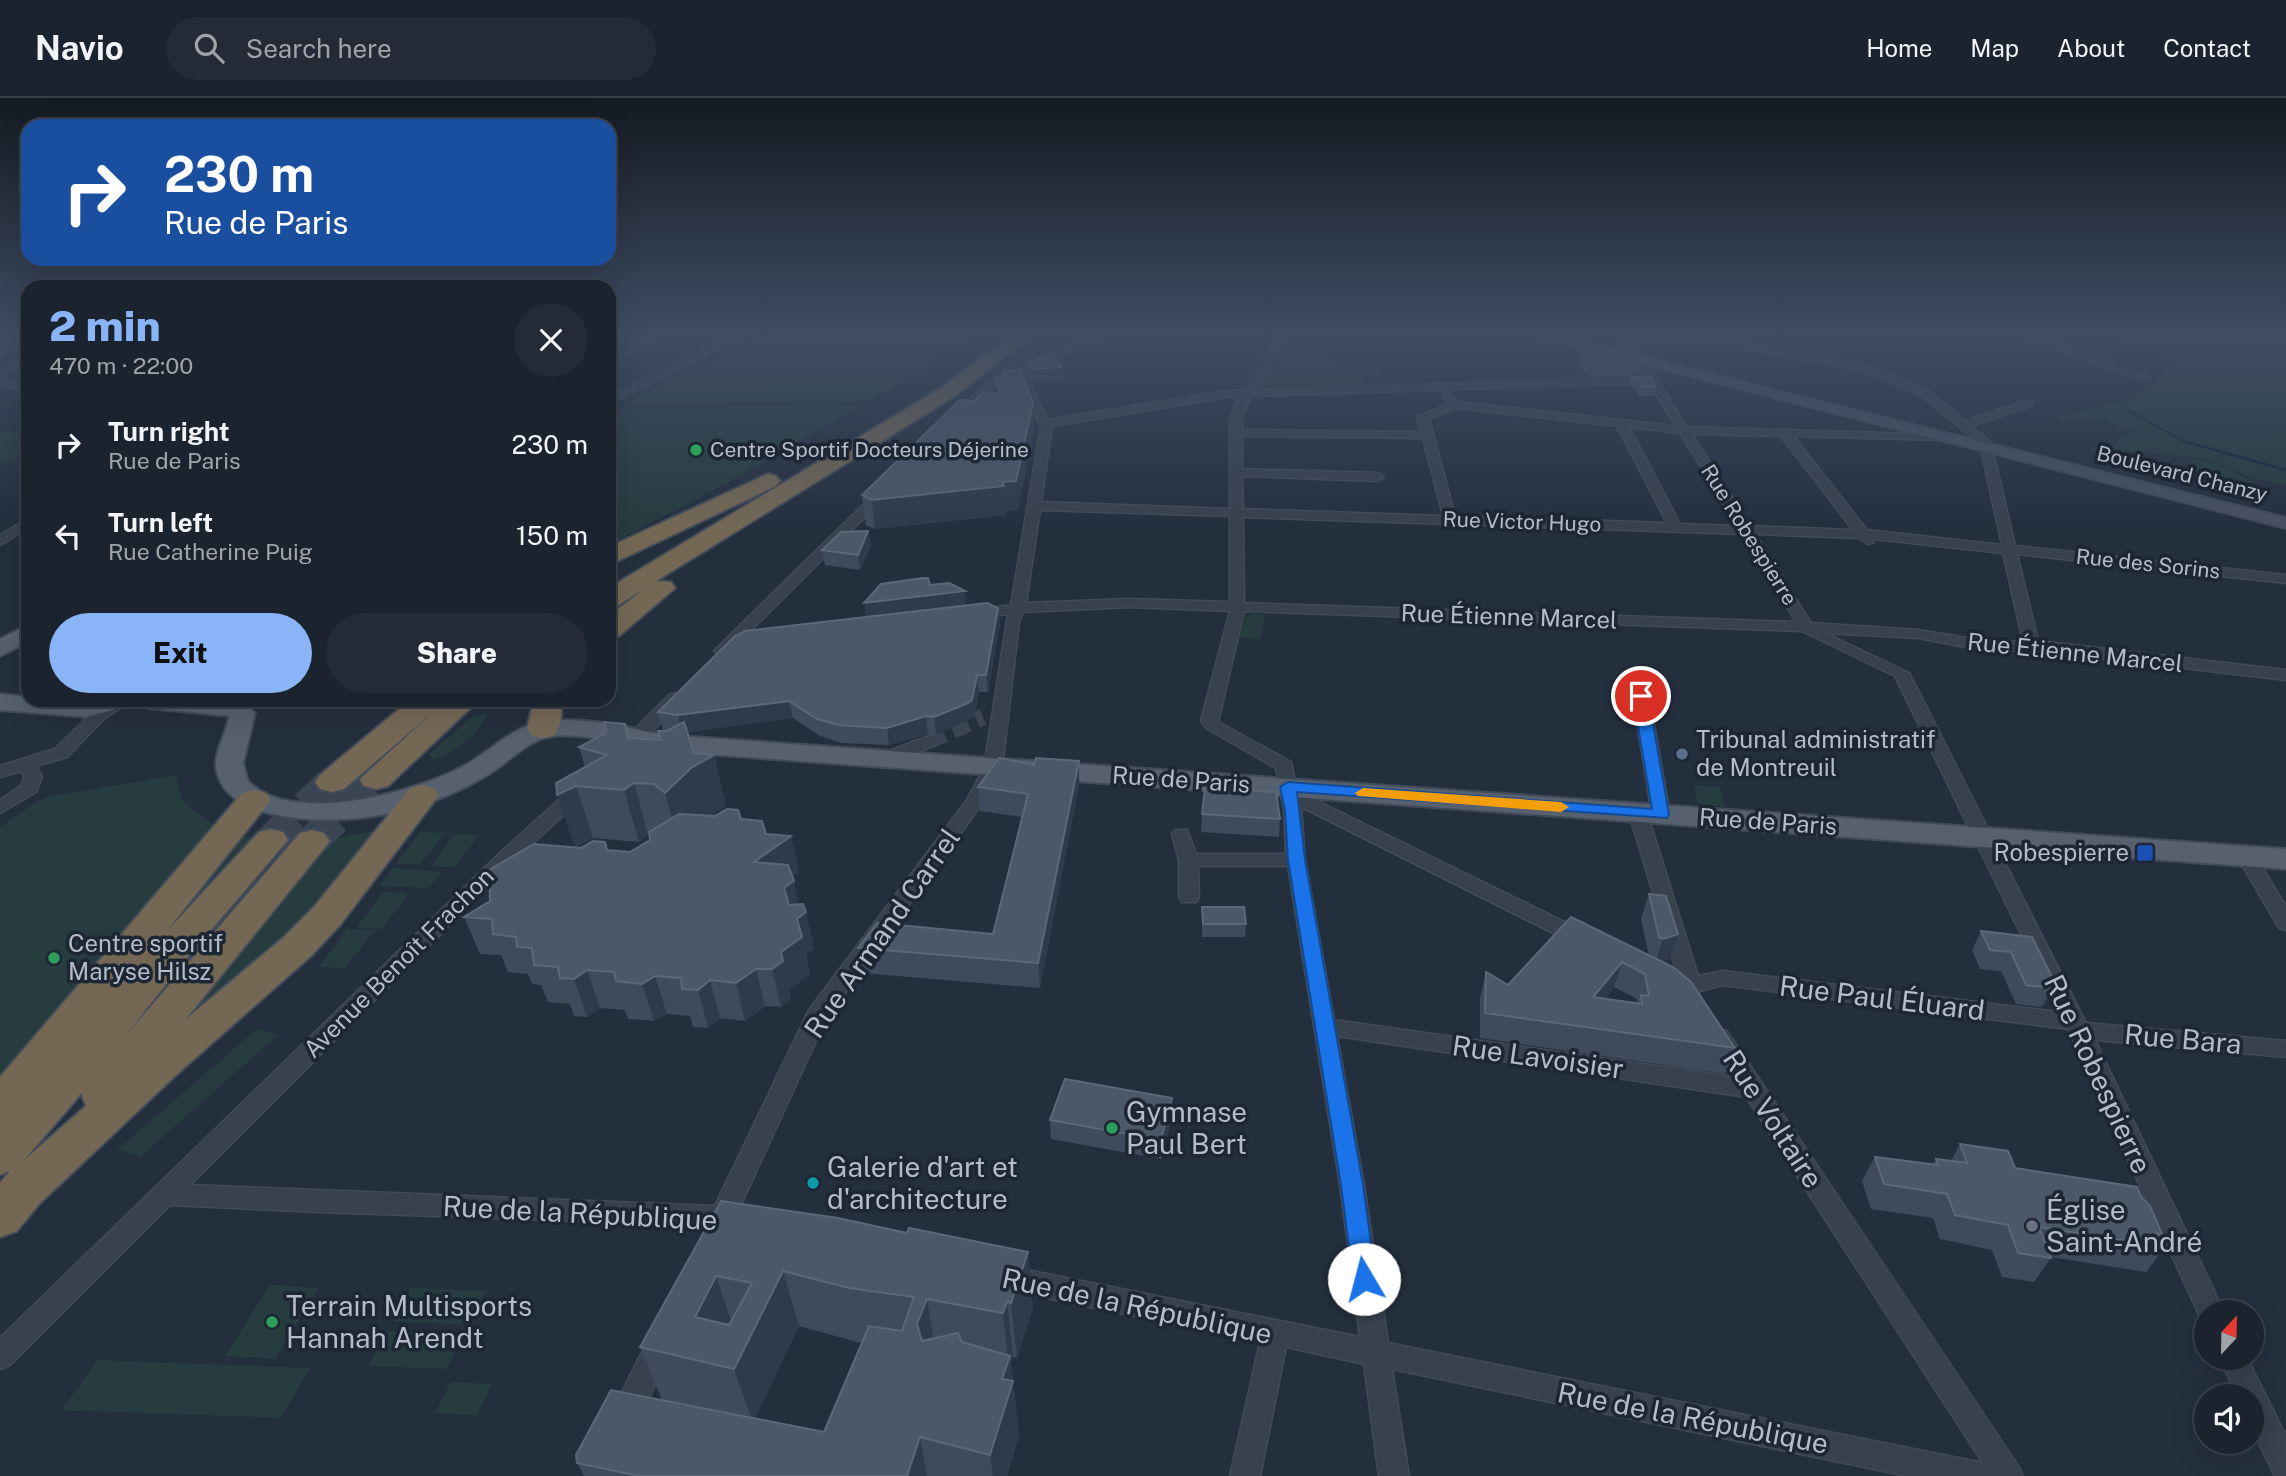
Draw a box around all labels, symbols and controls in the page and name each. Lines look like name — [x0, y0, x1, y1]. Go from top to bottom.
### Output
search box — [166, 17, 656, 80]
text: Navio — [35, 29, 124, 67]
icon: search — [190, 29, 228, 67]
text: Search here — [246, 33, 392, 64]
text: Home — [1866, 34, 1932, 62]
text: Map — [1970, 34, 2019, 62]
text: About — [2057, 34, 2125, 62]
text: Contact — [2163, 34, 2251, 62]
text: 230 m — [164, 145, 314, 203]
icon: right — [49, 147, 140, 238]
text: Rue de Paris — [164, 204, 348, 241]
text: 2 min — [49, 301, 161, 350]
button: close — [514, 303, 588, 377]
text: 470 m · 22:00 — [49, 352, 193, 379]
text: Turn right — [108, 416, 230, 447]
icon: right — [49, 426, 87, 464]
text: 230 m — [512, 429, 588, 460]
place label: Centre Sportif Docteurs Déjerine — [710, 437, 1029, 462]
street label: Boulevard Chanzy — [2094, 440, 2270, 507]
marker: Centre Sportif Docteurs Déjerine — [688, 442, 704, 458]
text: Rue de Paris — [108, 447, 241, 474]
street label: Rue Robespierre — [1696, 460, 1803, 610]
street label: Rue Victor Hugo — [1442, 506, 1602, 537]
text: Turn left — [108, 507, 213, 538]
icon: left — [49, 517, 87, 555]
text: 150 m — [516, 520, 588, 551]
text: Rue Catherine Puig — [108, 538, 313, 565]
street label: Rue des Sorins — [2075, 543, 2221, 584]
street label: Rue Étienne Marcel — [1400, 598, 1618, 634]
button: Exit — [49, 613, 312, 693]
button: Share — [326, 613, 588, 693]
street label: Rue Étienne Marcel — [1966, 627, 2184, 677]
pin — [1611, 666, 1671, 726]
icon: arrive — [1622, 677, 1660, 715]
place label: Tribunal administratif de Montreuil — [1696, 725, 1936, 781]
marker: Tribunal administratif de Montreuil — [1674, 746, 1690, 762]
street label: Rue de Paris — [1111, 760, 1251, 798]
street label: Rue de Paris — [1698, 802, 1838, 840]
street label: Rue Armand Carrel — [797, 822, 966, 1044]
place label: Robespierre — [1994, 838, 2129, 866]
marker: Robespierre — [2135, 843, 2155, 863]
street label: Avenue Benoît Frachon — [298, 862, 499, 1063]
place label: Centre sportif Maryse Hilsz — [68, 929, 223, 985]
marker: Centre sportif Maryse Hilsz — [46, 950, 62, 966]
street label: Rue Paul Éluard — [1778, 969, 1987, 1026]
street label: Rue Robespierre — [2038, 969, 2159, 1178]
street label: Rue Bara — [2123, 1017, 2243, 1060]
street label: Rue Lavoisier — [1450, 1028, 1626, 1085]
street label: Rue Voltaire — [1717, 1044, 1830, 1194]
place label: Gymnase Paul Bert — [1126, 1095, 1247, 1160]
marker: Gymnase Paul Bert — [1104, 1120, 1120, 1136]
place label: Galerie d'art et d'architecture — [827, 1150, 1018, 1215]
marker: Galerie d'art et d'architecture — [805, 1175, 821, 1191]
street label: Rue de la République — [442, 1189, 718, 1236]
place label: Église Saint-André — [2046, 1193, 2202, 1258]
marker: Église Saint-André — [2024, 1218, 2040, 1234]
position arrow — [1327, 1242, 1401, 1316]
street label: Rue de la République — [999, 1261, 1275, 1350]
place label: Terrain Multisports Hannah Arendt — [286, 1289, 532, 1354]
north arrow — [2194, 1300, 2264, 1370]
map controls — [2194, 1300, 2264, 1454]
marker: Terrain Multisports Hannah Arendt — [264, 1314, 280, 1330]
street label: Rue de la République — [1555, 1375, 1831, 1460]
button: sound — [2194, 1384, 2264, 1454]

